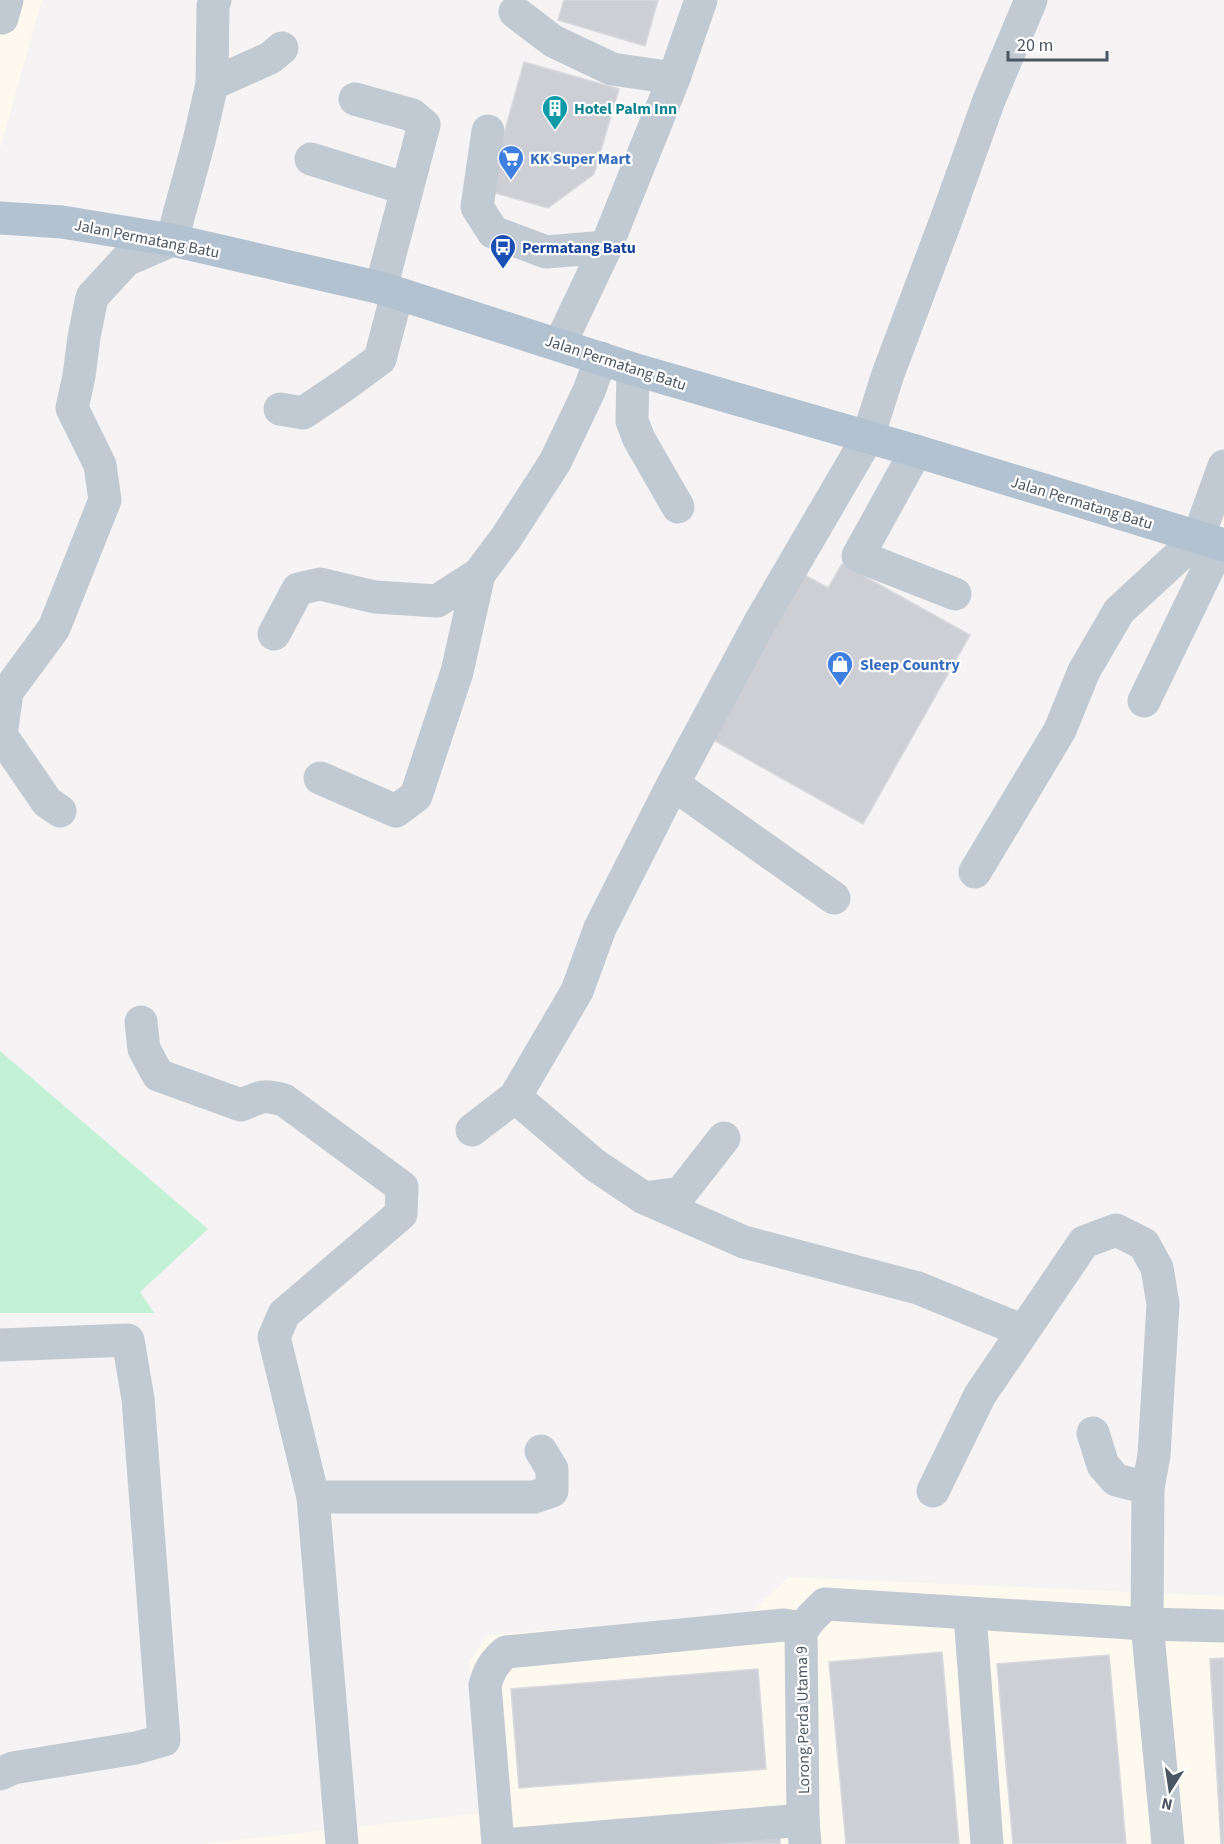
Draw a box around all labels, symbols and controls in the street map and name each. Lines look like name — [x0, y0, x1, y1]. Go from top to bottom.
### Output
scale bar — [1008, 24, 1107, 62]
text: 20 m — [1017, 33, 1053, 58]
building icon: Hotel Palm Inn — [540, 93, 570, 131]
place label: Hotel Palm Inn — [574, 98, 677, 120]
supermarket icon: KK Super Mart — [496, 143, 526, 181]
place label: KK Super Mart — [530, 148, 631, 170]
street label: Jalan Permatang Batu — [72, 214, 221, 264]
bus stop icon: Permatang Batu — [488, 232, 518, 270]
place label: Permatang Batu — [522, 237, 636, 259]
street label: Jalan Permatang Batu — [542, 330, 689, 396]
street label: Jalan Permatang Batu — [1008, 471, 1156, 535]
shop icon: Sleep Country — [825, 649, 855, 687]
place label: Sleep Country — [860, 654, 960, 676]
street label: Lorong Perda Utama 9 — [791, 1646, 815, 1794]
north arrow — [1140, 1760, 1200, 1820]
text: N — [1160, 1792, 1175, 1816]

